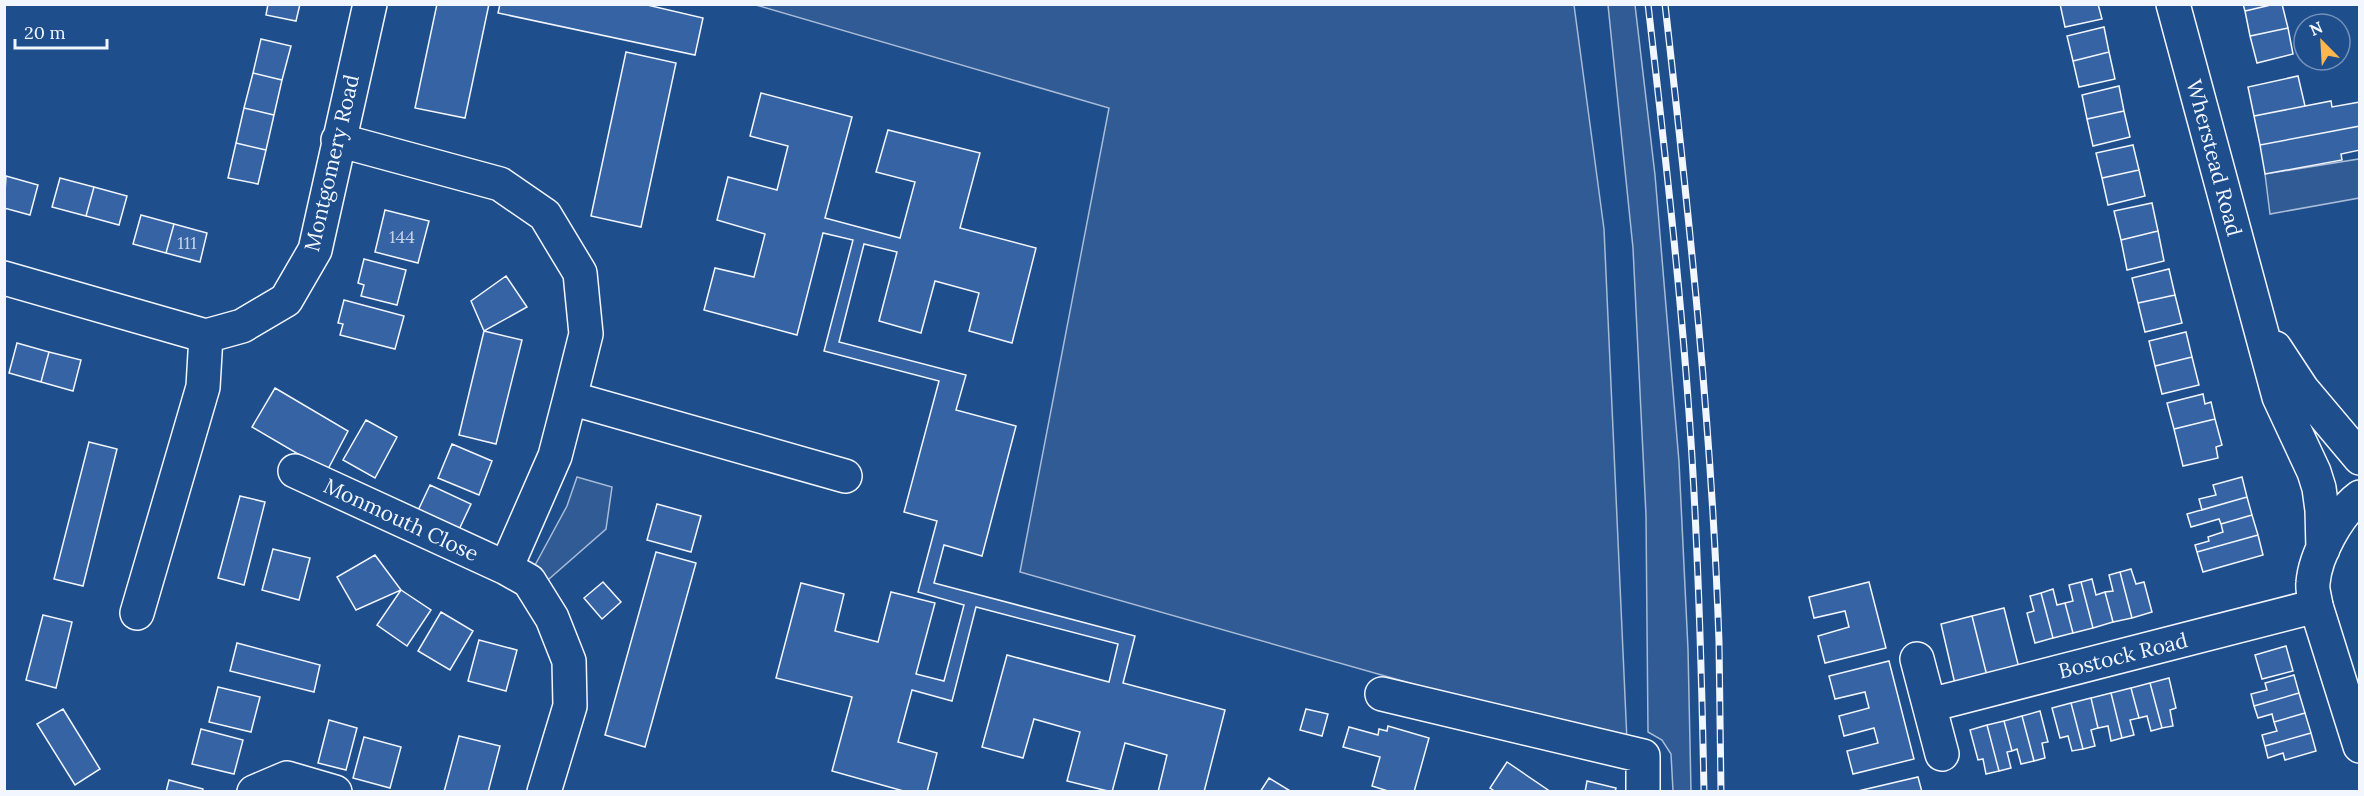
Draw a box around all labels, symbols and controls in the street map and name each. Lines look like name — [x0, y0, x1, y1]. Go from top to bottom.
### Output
scale bar — [15, 12, 106, 50]
north arrow — [2292, 12, 2352, 72]
text: N — [2306, 17, 2326, 40]
text: 20 m — [24, 21, 66, 44]
street label: Montgomery Road — [298, 72, 365, 254]
street label: Wherstead Road — [2181, 76, 2248, 239]
house number: 144 — [389, 225, 415, 248]
house number: 111 — [177, 231, 197, 254]
street label: Monmouth Close — [319, 472, 483, 567]
street label: Bostock Road — [2055, 626, 2190, 685]

